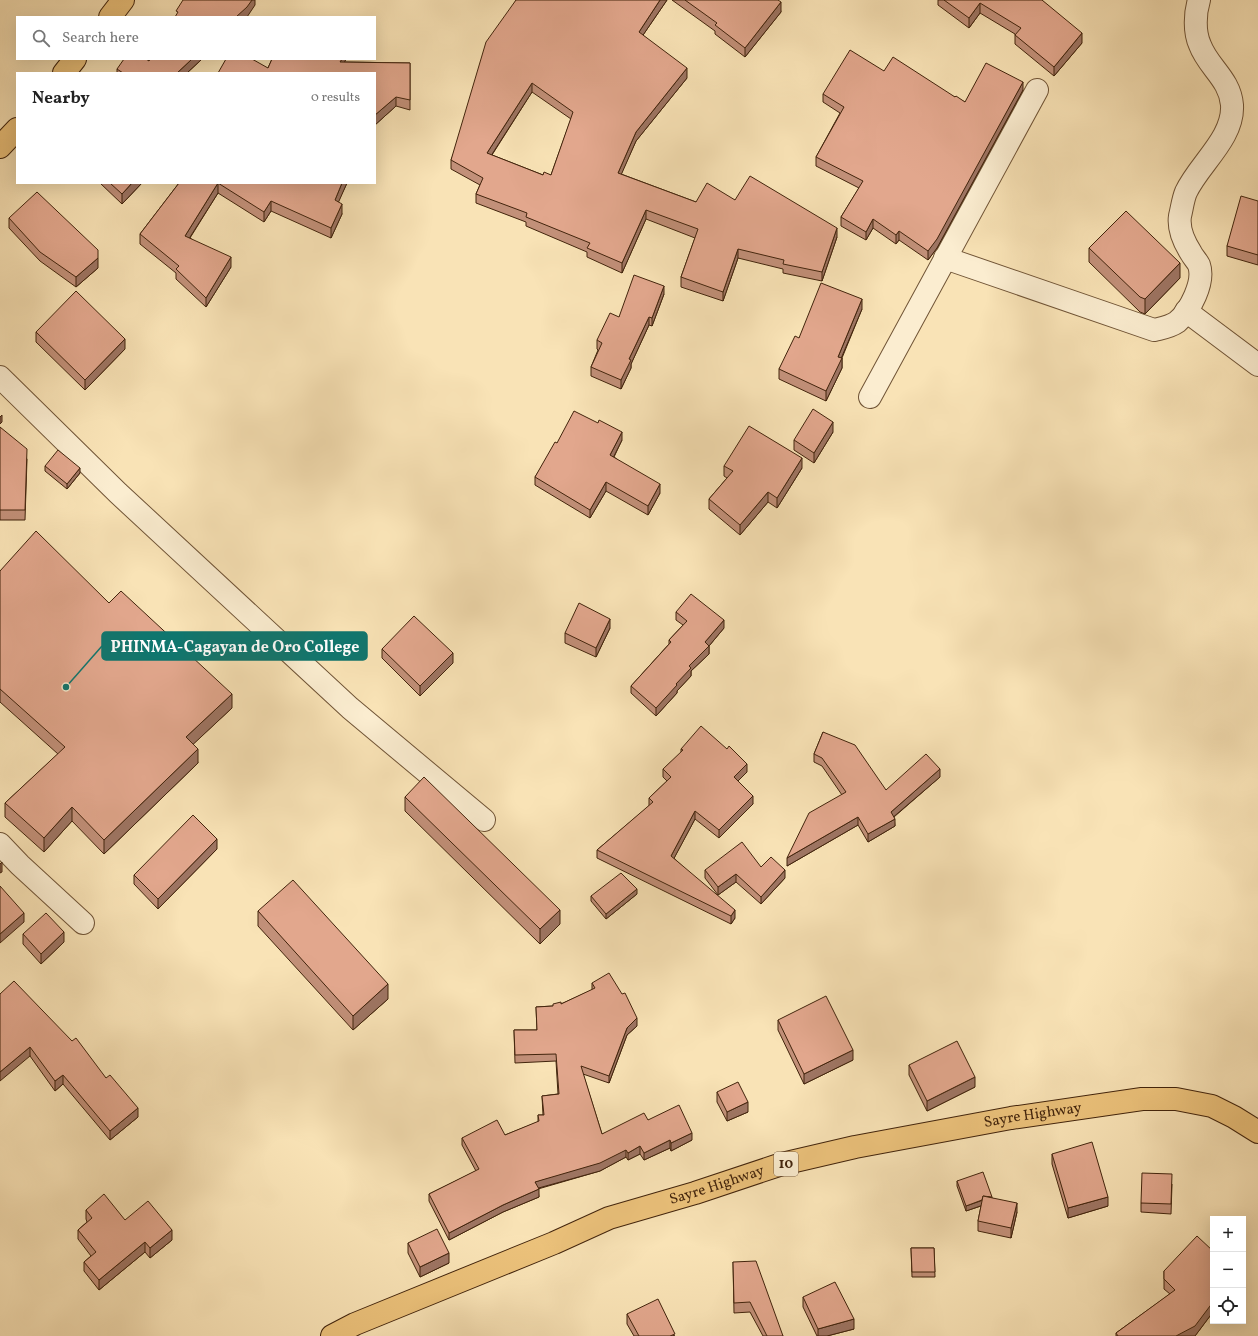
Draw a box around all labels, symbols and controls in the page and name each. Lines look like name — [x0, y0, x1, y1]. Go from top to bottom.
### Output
search box — [16, 16, 376, 60]
icon: search — [30, 27, 52, 49]
text: Search here — [62, 28, 139, 49]
text: Nearby — [32, 87, 90, 110]
text: 0 results — [311, 89, 360, 107]
callout: PHINMA-Cagayan de Oro College — [102, 632, 367, 660]
text: PHINMA-Cagayan de Oro College — [111, 637, 359, 659]
street label: Sayre Highway — [982, 1097, 1083, 1133]
road number: 10 — [774, 1152, 798, 1176]
street label: Sayre Highway — [667, 1160, 767, 1210]
map controls — [1210, 1216, 1246, 1324]
button: + — [1210, 1216, 1246, 1252]
button: − — [1210, 1252, 1246, 1288]
button: locate — [1210, 1288, 1246, 1324]

